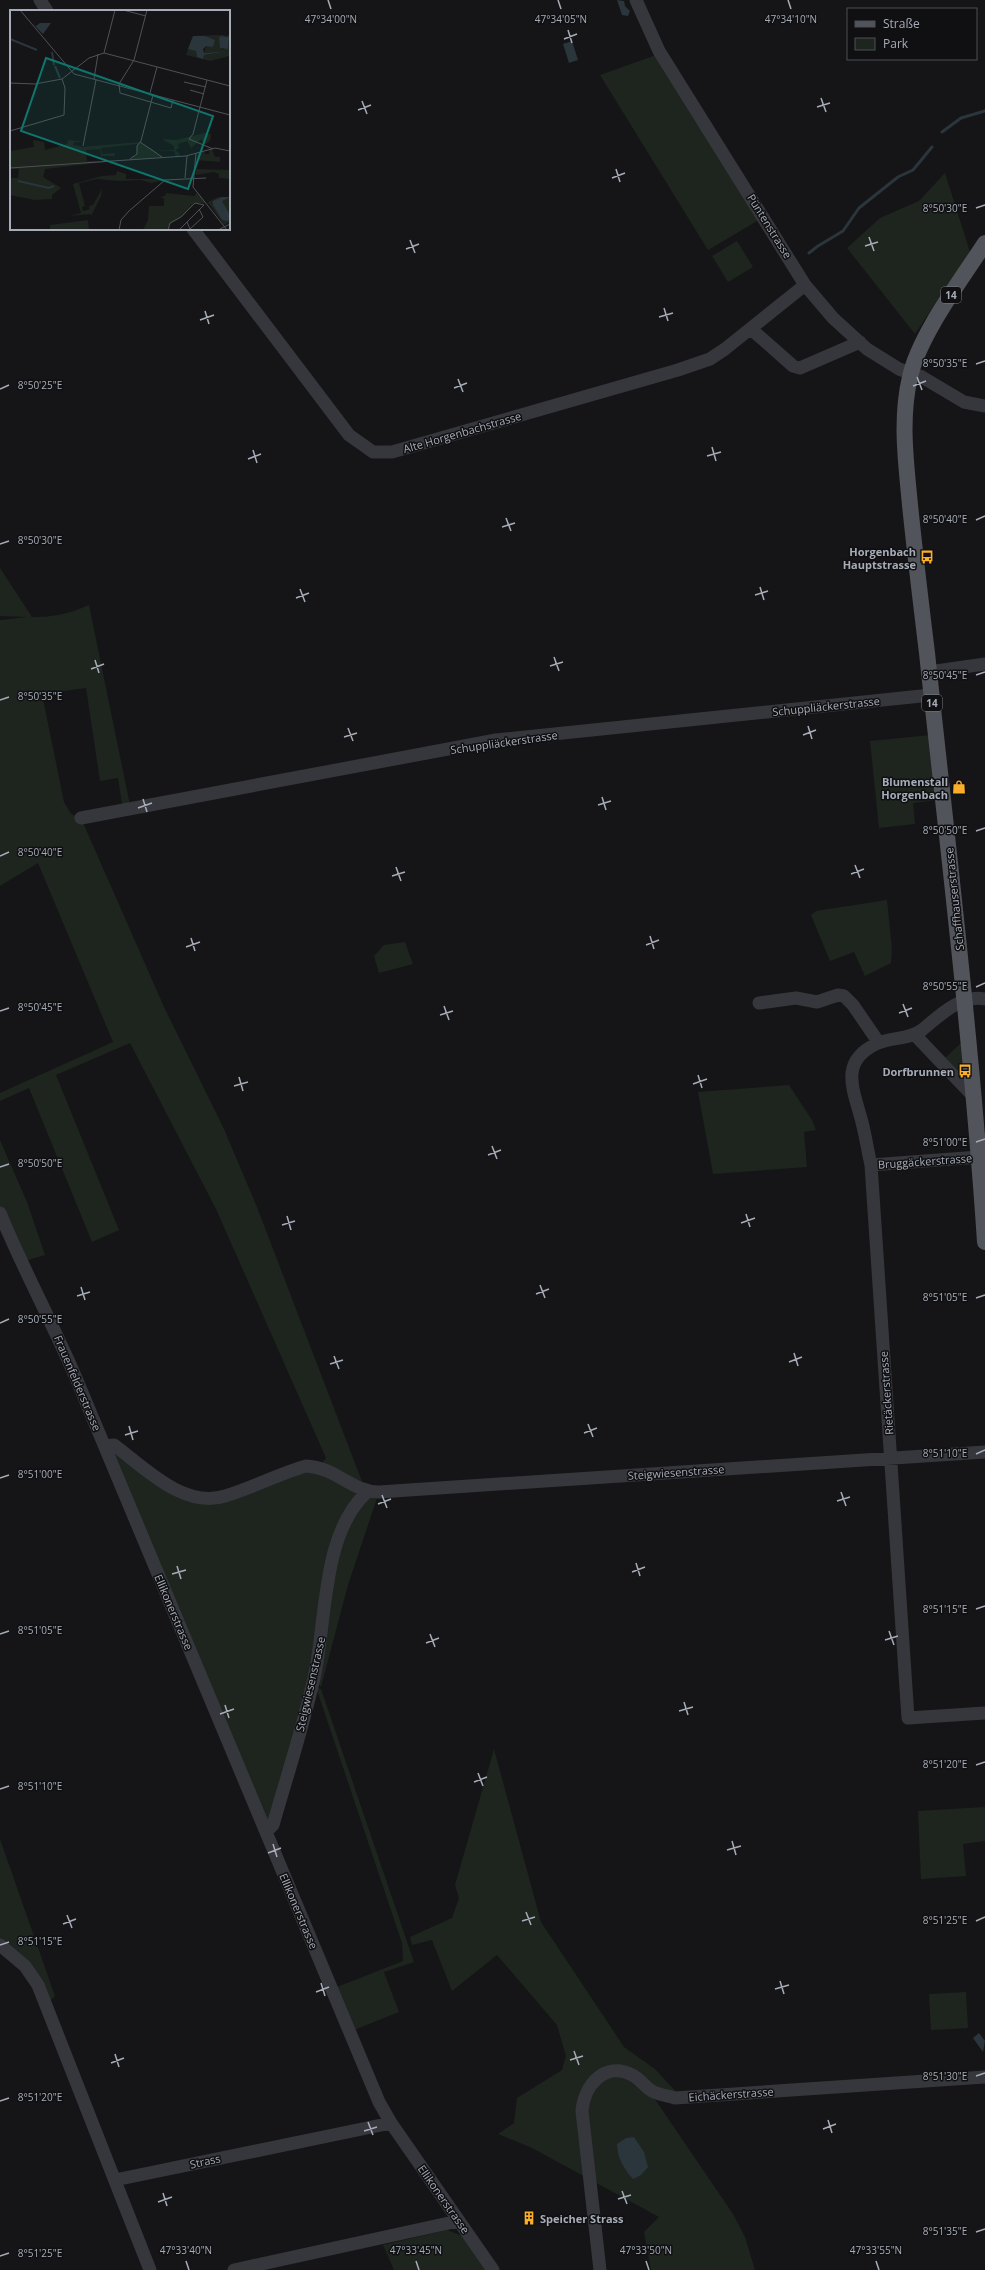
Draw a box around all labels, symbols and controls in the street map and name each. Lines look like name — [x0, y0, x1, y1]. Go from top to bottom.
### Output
legend — [847, 8, 977, 60]
inset map — [10, 10, 230, 230]
text: 47°34'00"N — [305, 12, 357, 26]
text: 47°34'05"N — [535, 12, 587, 26]
text: 47°34'10"N — [765, 12, 817, 26]
text: Straße — [883, 15, 920, 32]
text: Park — [883, 35, 909, 52]
street label: Püntenstrasse — [744, 191, 796, 261]
text: 8°50'30"E — [923, 201, 967, 215]
road number: 14 — [941, 287, 961, 303]
text: 8°50'35"E — [923, 356, 967, 370]
text: 8°50'25"E — [18, 378, 62, 392]
street label: Alte Horgenbachstrasse — [401, 408, 523, 456]
text: 8°50'40"E — [923, 512, 967, 526]
text: 8°50'30"E — [18, 533, 62, 547]
place label: Horgenbach Hauptstrasse — [843, 544, 916, 572]
bus stop icon: Horgenbach Hauptstrasse — [919, 549, 935, 565]
text: 8°50'45"E — [923, 668, 967, 682]
text: 8°50'35"E — [18, 689, 62, 703]
street label: Schuppliäckerstrasse — [771, 693, 881, 719]
road number: 14 — [922, 695, 942, 711]
street label: Schuppliäckerstrasse — [449, 727, 559, 757]
place label: Blumenstall Horgenbach — [881, 774, 948, 802]
shop icon: Blumenstall Horgenbach — [951, 779, 967, 795]
text: 8°50'50"E — [923, 823, 967, 837]
text: 8°50'40"E — [18, 845, 62, 859]
street label: Schaffhauserstrasse — [941, 847, 967, 951]
text: 8°50'55"E — [923, 979, 967, 993]
text: 8°50'45"E — [18, 1000, 62, 1014]
bus stop icon: Dorfbrunnen — [957, 1063, 973, 1079]
place label: Dorfbrunnen — [882, 1064, 954, 1079]
text: 8°51'00"E — [923, 1135, 967, 1149]
street label: Bruggäckerstrasse — [877, 1150, 973, 1172]
text: 8°50'50"E — [18, 1156, 62, 1170]
text: 8°51'05"E — [923, 1290, 967, 1304]
text: 8°50'55"E — [18, 1312, 62, 1326]
street label: Frauenfelderstrasse — [51, 1333, 105, 1433]
street label: Rietäckerstrasse — [876, 1351, 896, 1435]
text: 8°51'10"E — [923, 1446, 967, 1460]
street label: Steigwiesenstrasse — [627, 1461, 725, 1483]
text: 8°51'00"E — [18, 1467, 62, 1481]
street label: Ellikonerstrasse — [151, 1572, 197, 1652]
text: 8°51'15"E — [923, 1602, 967, 1616]
text: 8°51'05"E — [18, 1623, 62, 1637]
street label: Steigwiesenstrasse — [292, 1635, 328, 1733]
text: 8°51'20"E — [923, 1757, 967, 1771]
text: 8°51'10"E — [18, 1779, 62, 1793]
street label: Ellikonerstrasse — [276, 1871, 322, 1951]
text: 8°51'25"E — [923, 1913, 967, 1927]
text: 8°51'15"E — [18, 1934, 62, 1948]
text: 8°51'30"E — [923, 2069, 967, 2083]
street label: Eichäckerstrasse — [688, 2084, 774, 2104]
text: 8°51'20"E — [18, 2090, 62, 2104]
street label: Strass — [188, 2150, 222, 2172]
street label: Ellikonerstrasse — [415, 2162, 473, 2236]
building icon: Speicher Strass — [521, 2210, 537, 2226]
place label: Speicher Strass — [540, 2211, 624, 2226]
text: 8°51'35"E — [923, 2224, 967, 2238]
text: 47°33'40"N — [160, 2243, 212, 2257]
text: 47°33'45"N — [390, 2243, 442, 2257]
text: 47°33'50"N — [620, 2243, 672, 2257]
text: 47°33'55"N — [850, 2243, 902, 2257]
text: 8°51'25"E — [18, 2246, 62, 2260]

